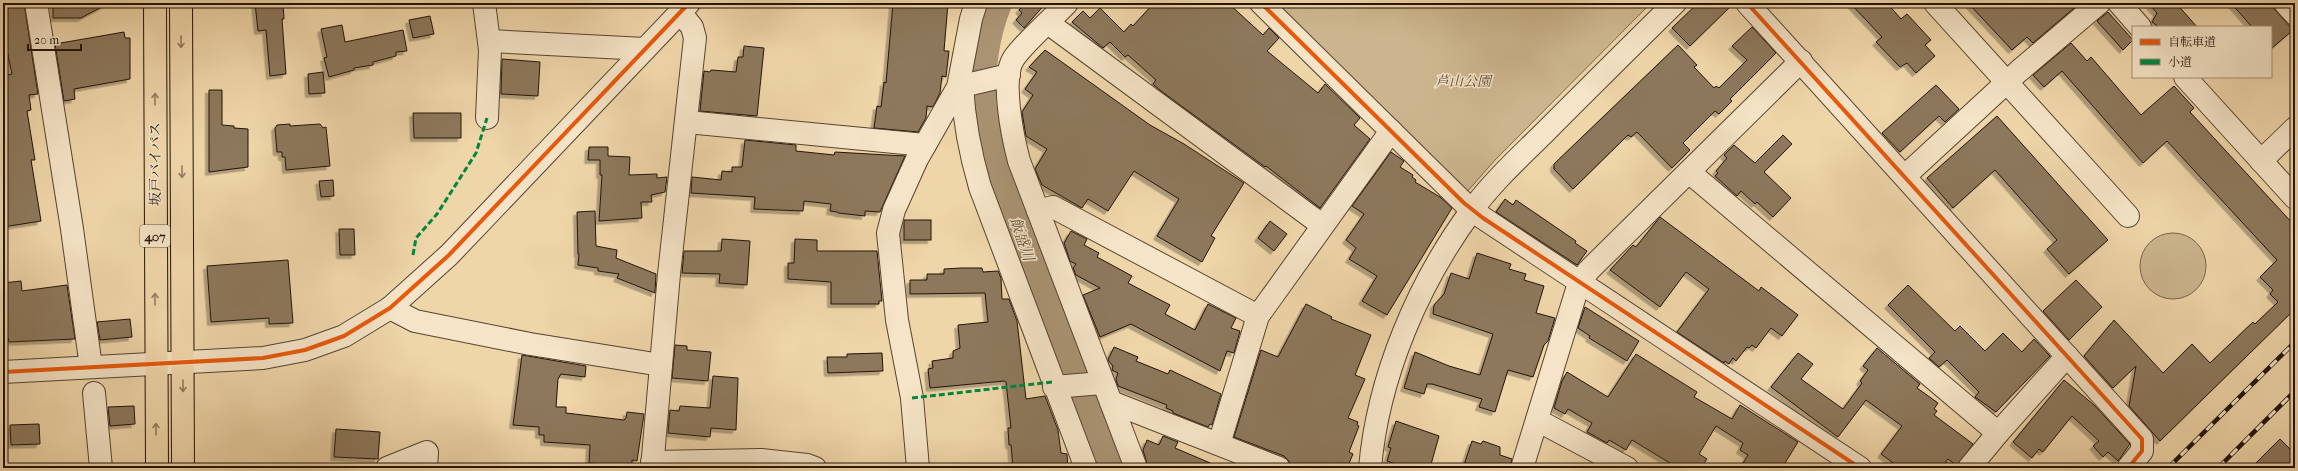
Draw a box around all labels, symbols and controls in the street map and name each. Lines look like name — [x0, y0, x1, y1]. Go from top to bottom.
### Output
scale bar — [28, 26, 81, 52]
legend — [2132, 26, 2272, 78]
text: 20 m — [34, 33, 59, 47]
one-way arrow — [177, 35, 185, 48]
text: 自転車道 — [2168, 35, 2216, 49]
text: 小道 — [2168, 55, 2192, 69]
park label: 芦山公園 — [1435, 73, 1493, 90]
one-way arrow — [151, 93, 159, 106]
street label: 坂戸バイパス — [147, 122, 164, 206]
one-way arrow — [178, 165, 186, 178]
water label: 飯盛川 — [1006, 215, 1038, 265]
road number: 407 — [140, 225, 170, 247]
one-way arrow — [151, 293, 159, 306]
one-way arrow — [179, 379, 187, 392]
one-way arrow — [152, 423, 160, 436]

